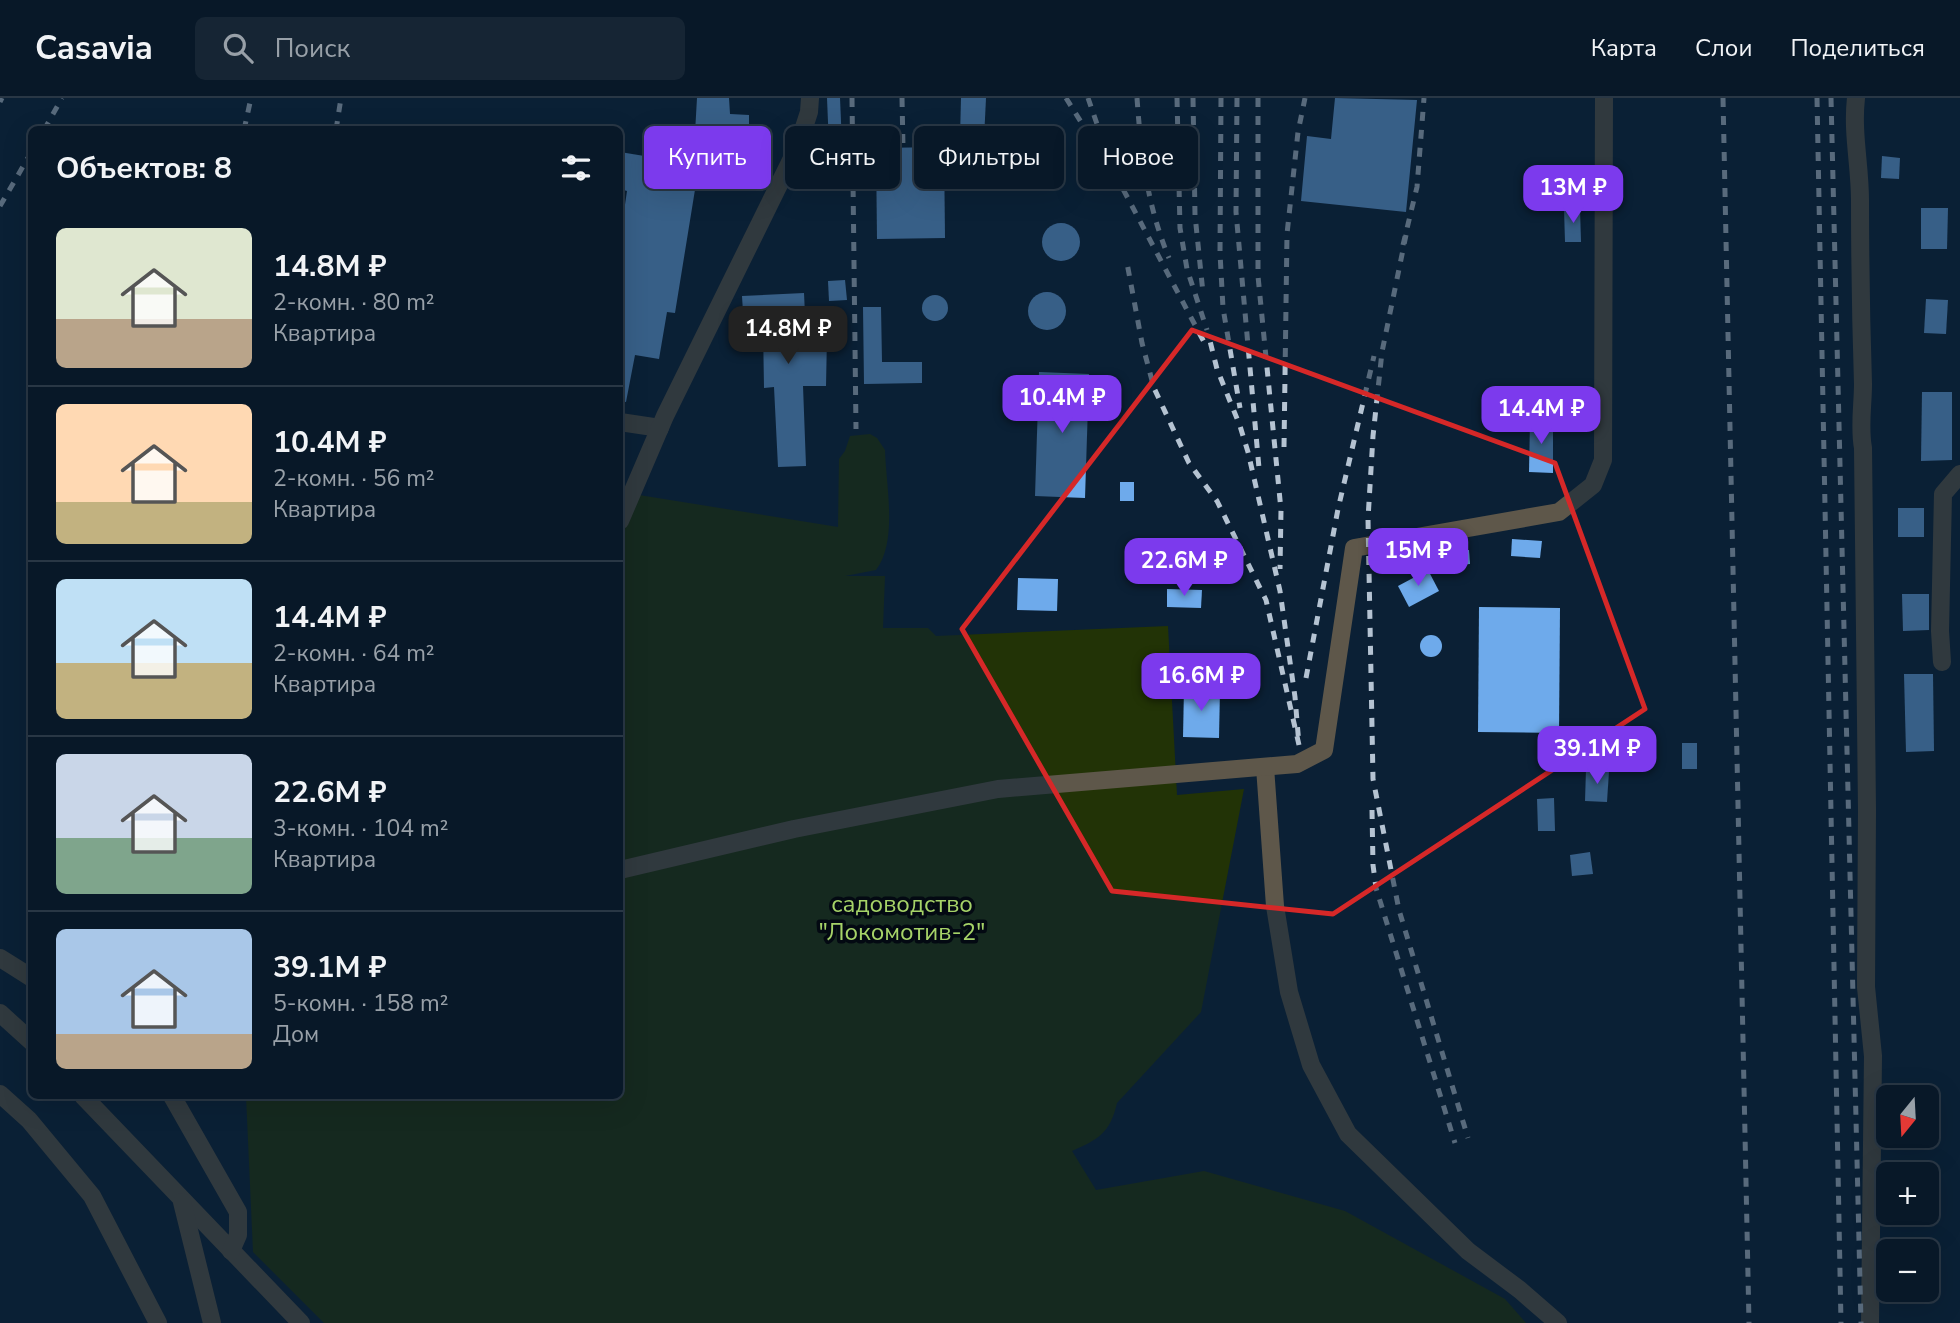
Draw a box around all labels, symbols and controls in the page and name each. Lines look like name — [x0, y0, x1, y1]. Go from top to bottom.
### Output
search box — [195, 17, 685, 80]
text: Casavia — [35, 26, 153, 71]
icon: search — [219, 29, 257, 67]
text: Поиск — [275, 31, 350, 66]
text: Карта — [1591, 32, 1657, 64]
text: Слои — [1695, 32, 1752, 64]
text: Поделиться — [1790, 32, 1925, 64]
chip: Купить — [644, 126, 771, 189]
chip: Снять — [785, 126, 900, 189]
chip: Фильтры — [914, 126, 1064, 189]
chip: Новое — [1078, 126, 1198, 189]
text: Объектов: 8 — [56, 148, 232, 189]
icon: filters — [557, 149, 595, 187]
pin: 13M ₽ — [1524, 166, 1622, 225]
text: 13M ₽ — [1539, 172, 1607, 203]
text: 14.8M ₽ — [273, 246, 387, 287]
icon: home — [112, 256, 196, 340]
text: 2-комн. · 80 m² — [273, 287, 435, 318]
pin: 14.8M ₽ — [723, 306, 853, 366]
text: 14.8M ₽ — [744, 313, 832, 344]
text: Квартира — [273, 318, 376, 349]
pin: 10.4M ₽ — [997, 376, 1127, 435]
text: 10.4M ₽ — [1018, 382, 1106, 413]
pin: 14.4M ₽ — [1476, 386, 1606, 446]
text: 14.4M ₽ — [1497, 393, 1585, 424]
text: 10.4M ₽ — [273, 422, 387, 463]
icon: home — [112, 432, 196, 516]
text: 2-комн. · 56 m² — [273, 463, 435, 494]
text: Квартира — [273, 494, 376, 525]
pin: 15M ₽ — [1369, 528, 1467, 588]
text: 15M ₽ — [1384, 535, 1452, 566]
pin: 22.6M ₽ — [1119, 538, 1249, 598]
text: 22.6M ₽ — [1140, 545, 1228, 576]
text: 14.4M ₽ — [273, 597, 387, 638]
icon: home — [112, 607, 196, 691]
text: 2-комн. · 64 m² — [273, 638, 435, 669]
pin: 16.6M ₽ — [1136, 654, 1266, 713]
text: 16.6M ₽ — [1157, 660, 1245, 691]
text: Квартира — [273, 669, 376, 700]
pin: 39.1M ₽ — [1532, 726, 1662, 786]
text: 39.1M ₽ — [1553, 733, 1641, 764]
text: 22.6M ₽ — [273, 772, 387, 813]
icon: home — [112, 782, 196, 866]
text: 3-комн. · 104 m² — [273, 813, 448, 844]
text: Квартира — [273, 844, 376, 875]
park label: садоводство "Локомотив-2" — [819, 888, 985, 948]
text: 39.1M ₽ — [273, 947, 387, 988]
icon: home — [112, 957, 196, 1041]
text: 5-комн. · 158 m² — [273, 988, 448, 1019]
text: Дом — [273, 1019, 319, 1050]
north arrow — [1876, 1085, 1939, 1148]
map controls — [1876, 1085, 1939, 1302]
button: + — [1876, 1162, 1939, 1225]
button: − — [1876, 1239, 1939, 1302]

